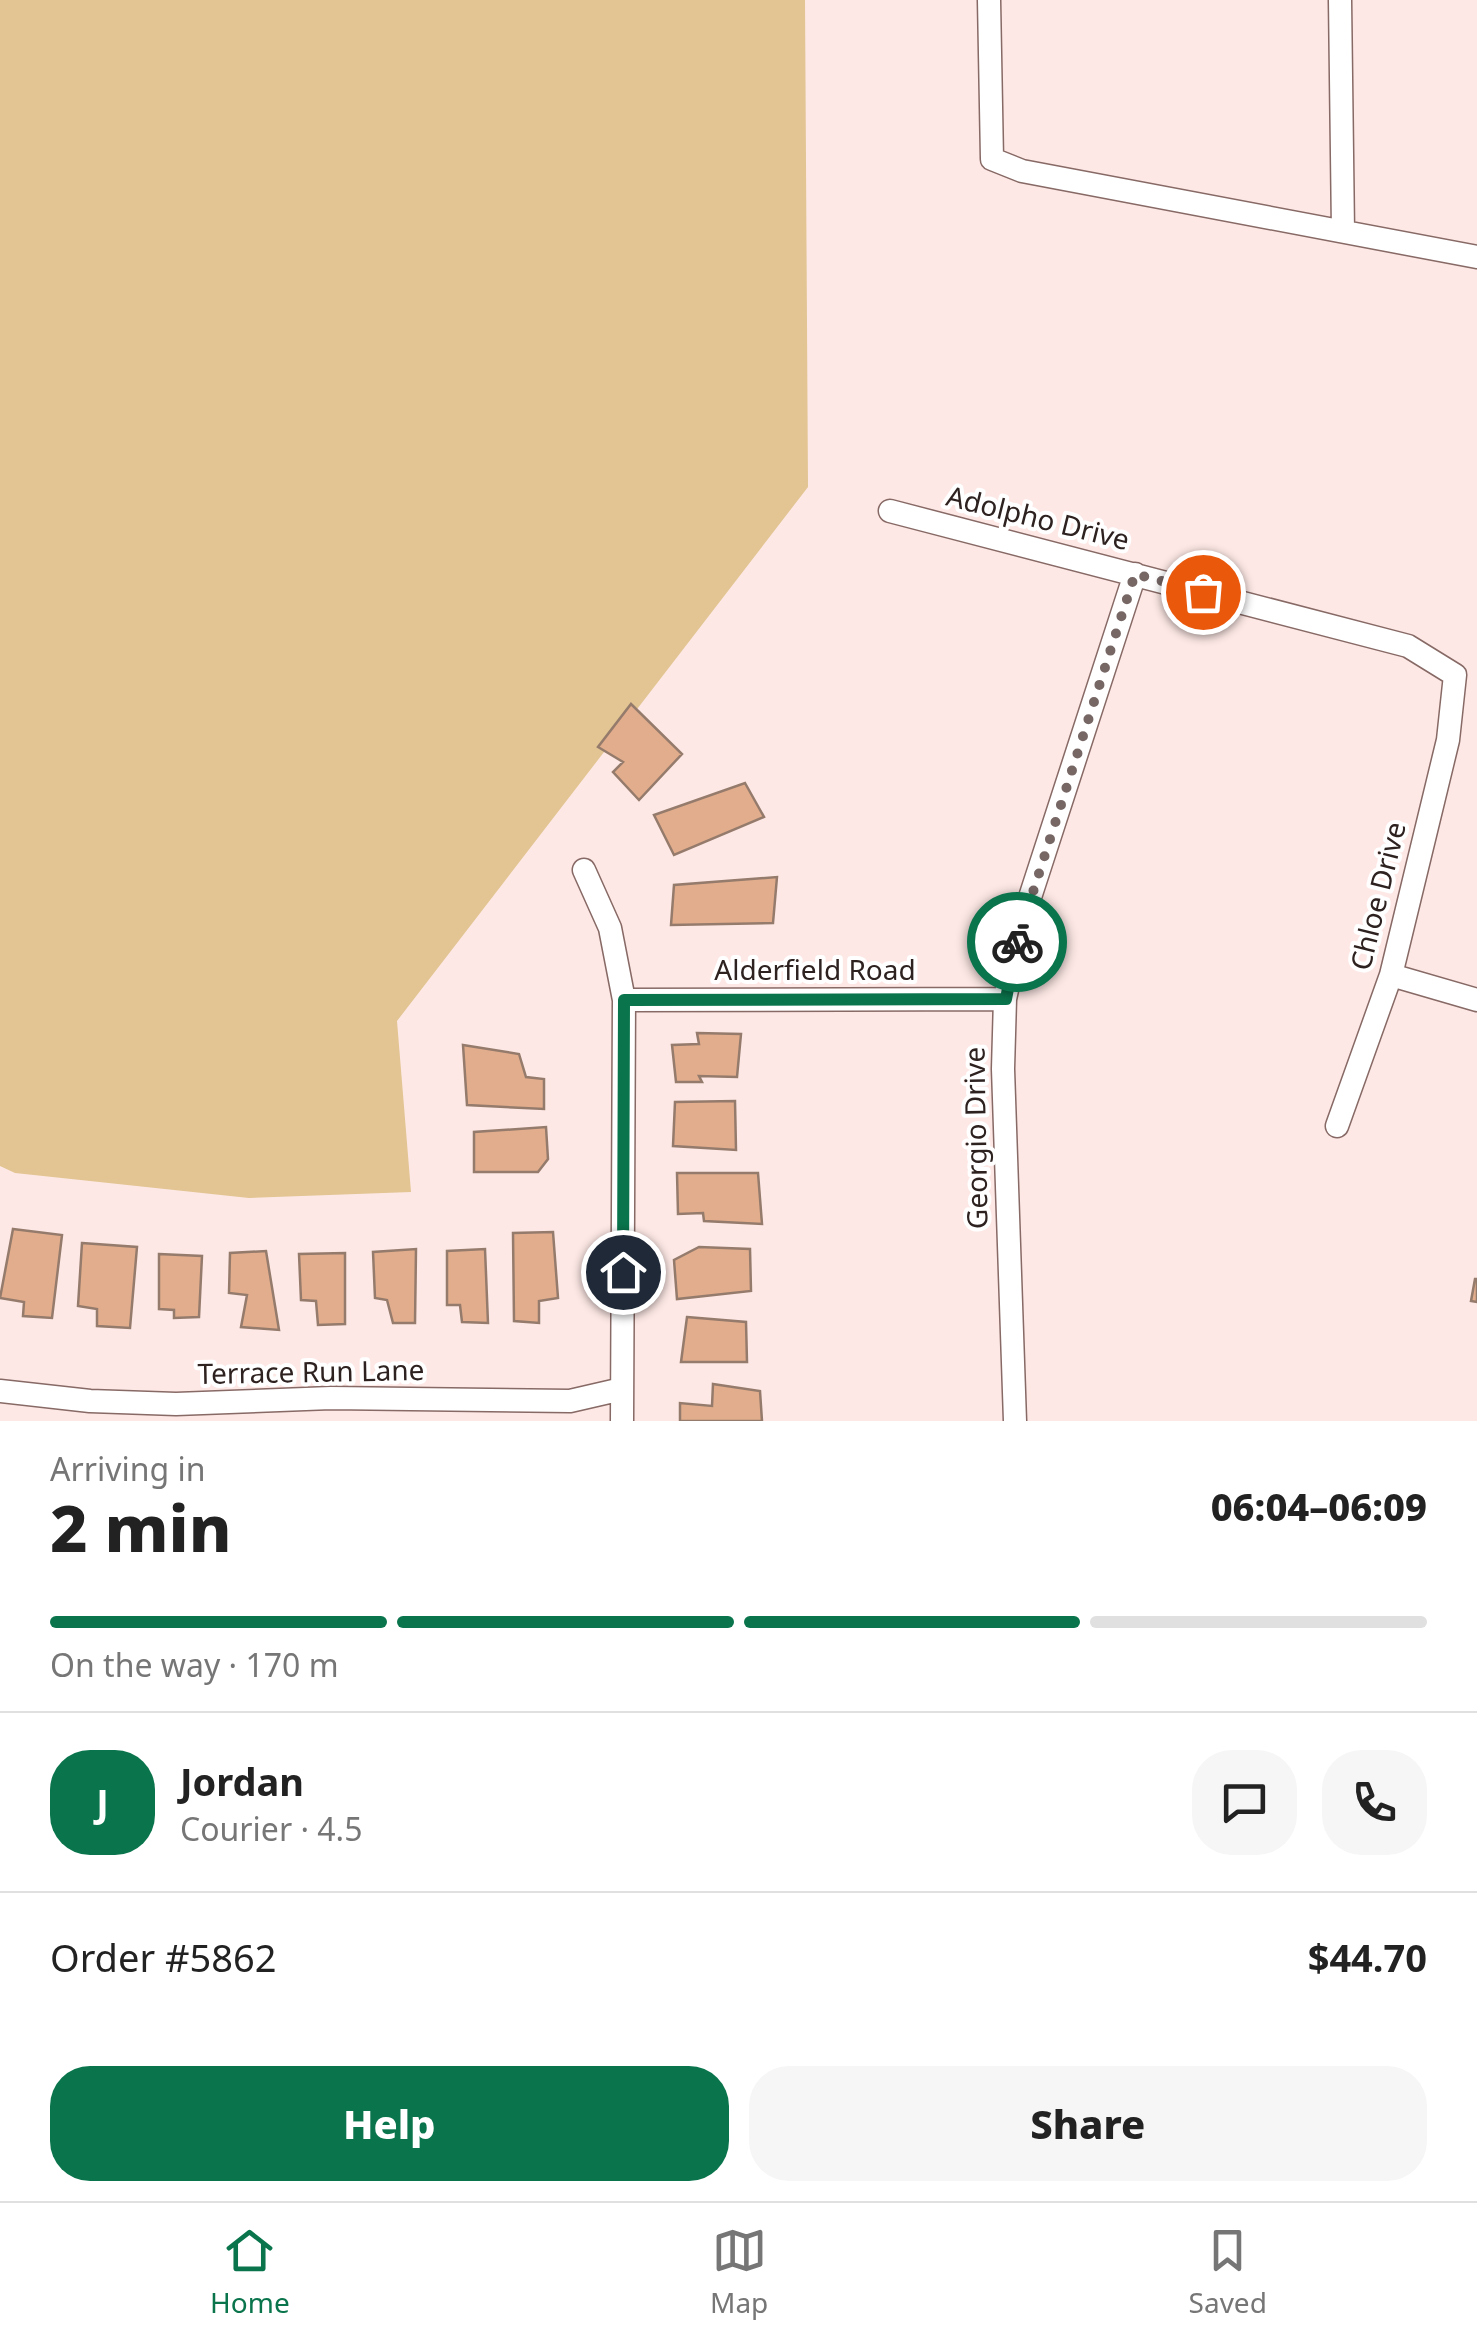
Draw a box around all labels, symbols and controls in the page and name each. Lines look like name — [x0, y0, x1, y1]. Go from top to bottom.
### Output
street label: Adolpho Drive — [943, 476, 1134, 558]
pin — [1161, 550, 1246, 635]
icon: bag — [1176, 565, 1231, 620]
street label: Chloe Drive — [1340, 818, 1414, 974]
courier — [967, 892, 1067, 992]
icon: bike — [990, 915, 1045, 970]
street label: Alderfield Road — [714, 950, 916, 988]
street label: Georgio Drive — [954, 1047, 996, 1229]
pin — [581, 1230, 666, 1315]
icon: home — [596, 1245, 651, 1300]
street label: Terrace Run Lane — [197, 1350, 425, 1392]
text: Arriving in — [50, 1447, 205, 1490]
text: 06:04–06:09 — [1211, 1480, 1427, 1532]
text: 2 min — [50, 1483, 232, 1571]
text: On the way · 170 m — [50, 1643, 339, 1686]
button: chat — [1192, 1750, 1297, 1855]
button: phone — [1322, 1750, 1427, 1855]
text: Jordan — [180, 1755, 304, 1807]
text: J — [96, 1776, 109, 1828]
text: Courier · 4.5 — [180, 1807, 363, 1850]
text: Order #5862 — [50, 1931, 276, 1983]
text: $44.70 — [1308, 1931, 1427, 1983]
button: Help — [50, 2066, 729, 2181]
button: Share — [749, 2066, 1427, 2181]
tab: Home — [210, 2223, 290, 2321]
tab: Map — [710, 2223, 768, 2321]
tab: Saved — [1189, 2223, 1267, 2321]

